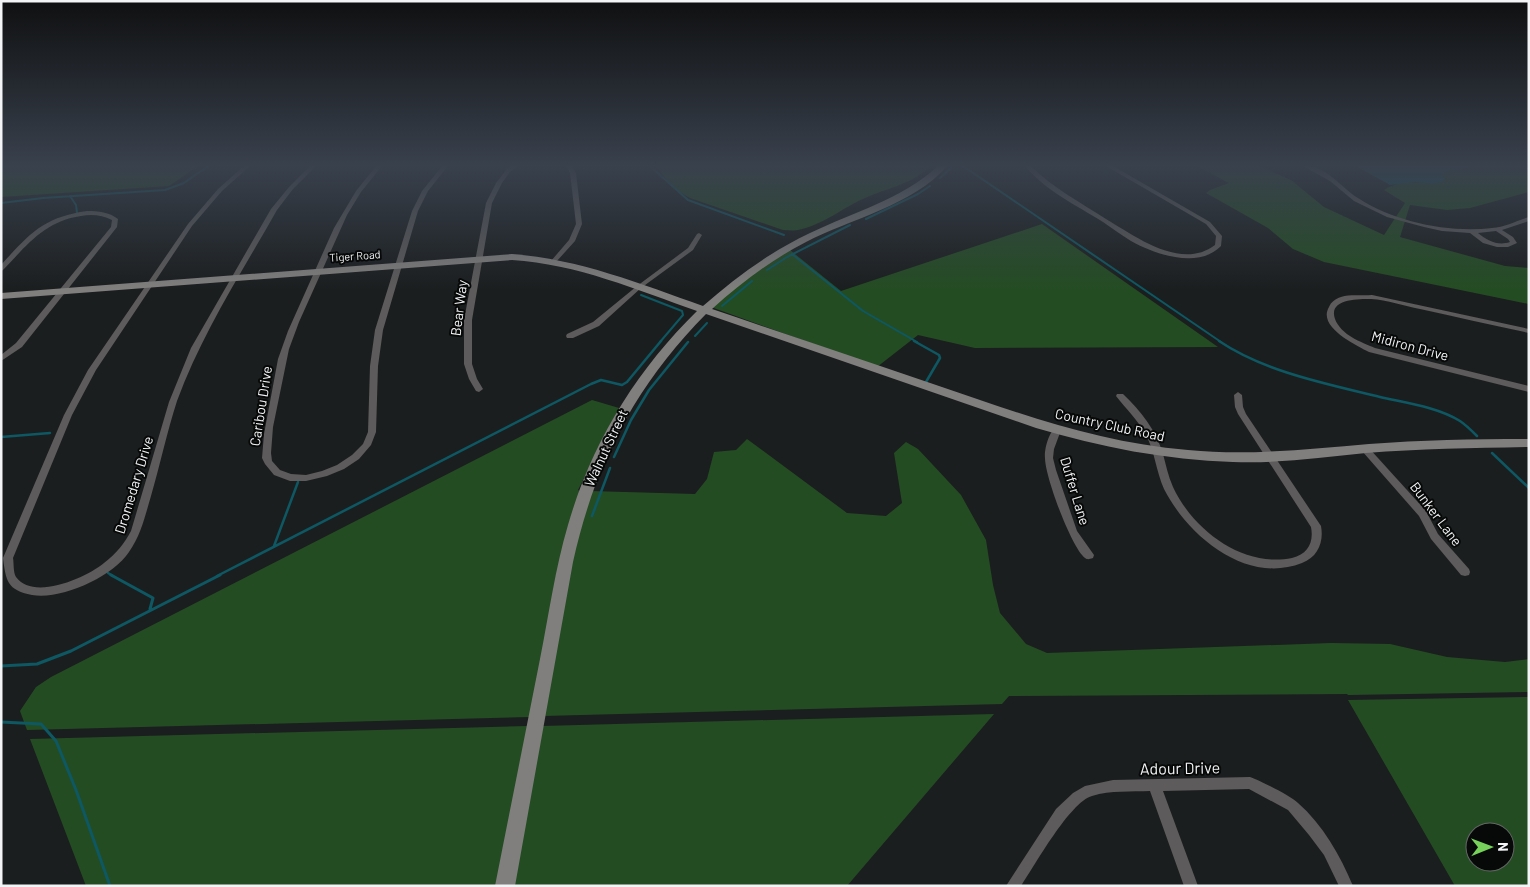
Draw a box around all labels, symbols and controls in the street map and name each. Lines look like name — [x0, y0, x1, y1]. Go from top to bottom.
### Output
street label: Tiger Road — [329, 247, 381, 264]
street label: Bear Way — [447, 278, 470, 337]
street label: Midiron Drive — [1370, 327, 1450, 364]
street label: Caribou Drive — [246, 365, 275, 447]
street label: Country Club Road — [1054, 405, 1166, 444]
street label: Walnut Street — [580, 407, 631, 489]
street label: Dromedary Drive — [111, 434, 156, 536]
street label: Duffer Lane — [1057, 455, 1094, 527]
street label: Bunker Lane — [1407, 478, 1466, 549]
street label: Adour Drive — [1140, 757, 1220, 778]
north arrow — [1465, 822, 1515, 872]
text: N — [1495, 842, 1512, 852]

